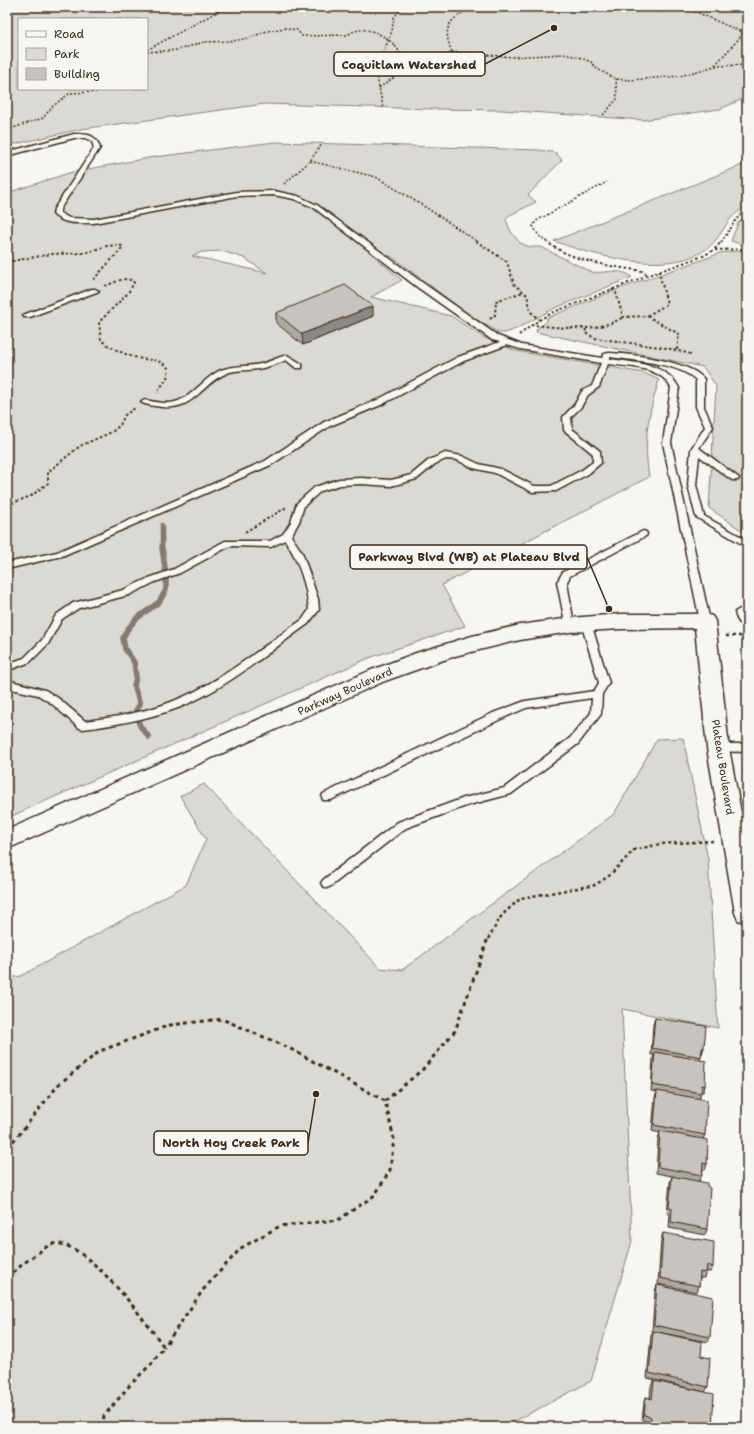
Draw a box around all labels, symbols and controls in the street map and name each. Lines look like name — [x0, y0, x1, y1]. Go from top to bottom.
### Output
legend — [18, 18, 148, 90]
text: Road — [54, 26, 85, 42]
text: Park — [54, 46, 80, 62]
callout: Coquitlam Watershed — [334, 52, 485, 76]
text: Coquitlam Watershed — [341, 57, 477, 73]
text: Building — [54, 66, 100, 82]
callout: Parkway Blvd (WB) at Plateau Blvd — [350, 545, 587, 569]
text: Parkway Blvd (WB) at Plateau Blvd — [358, 549, 580, 565]
street label: Parkway Boulevard — [295, 664, 395, 719]
street label: Plateau Boulevard — [708, 718, 737, 816]
callout: North Hoy Creek Park — [154, 1131, 308, 1155]
text: North Hoy Creek Park — [162, 1135, 300, 1151]

